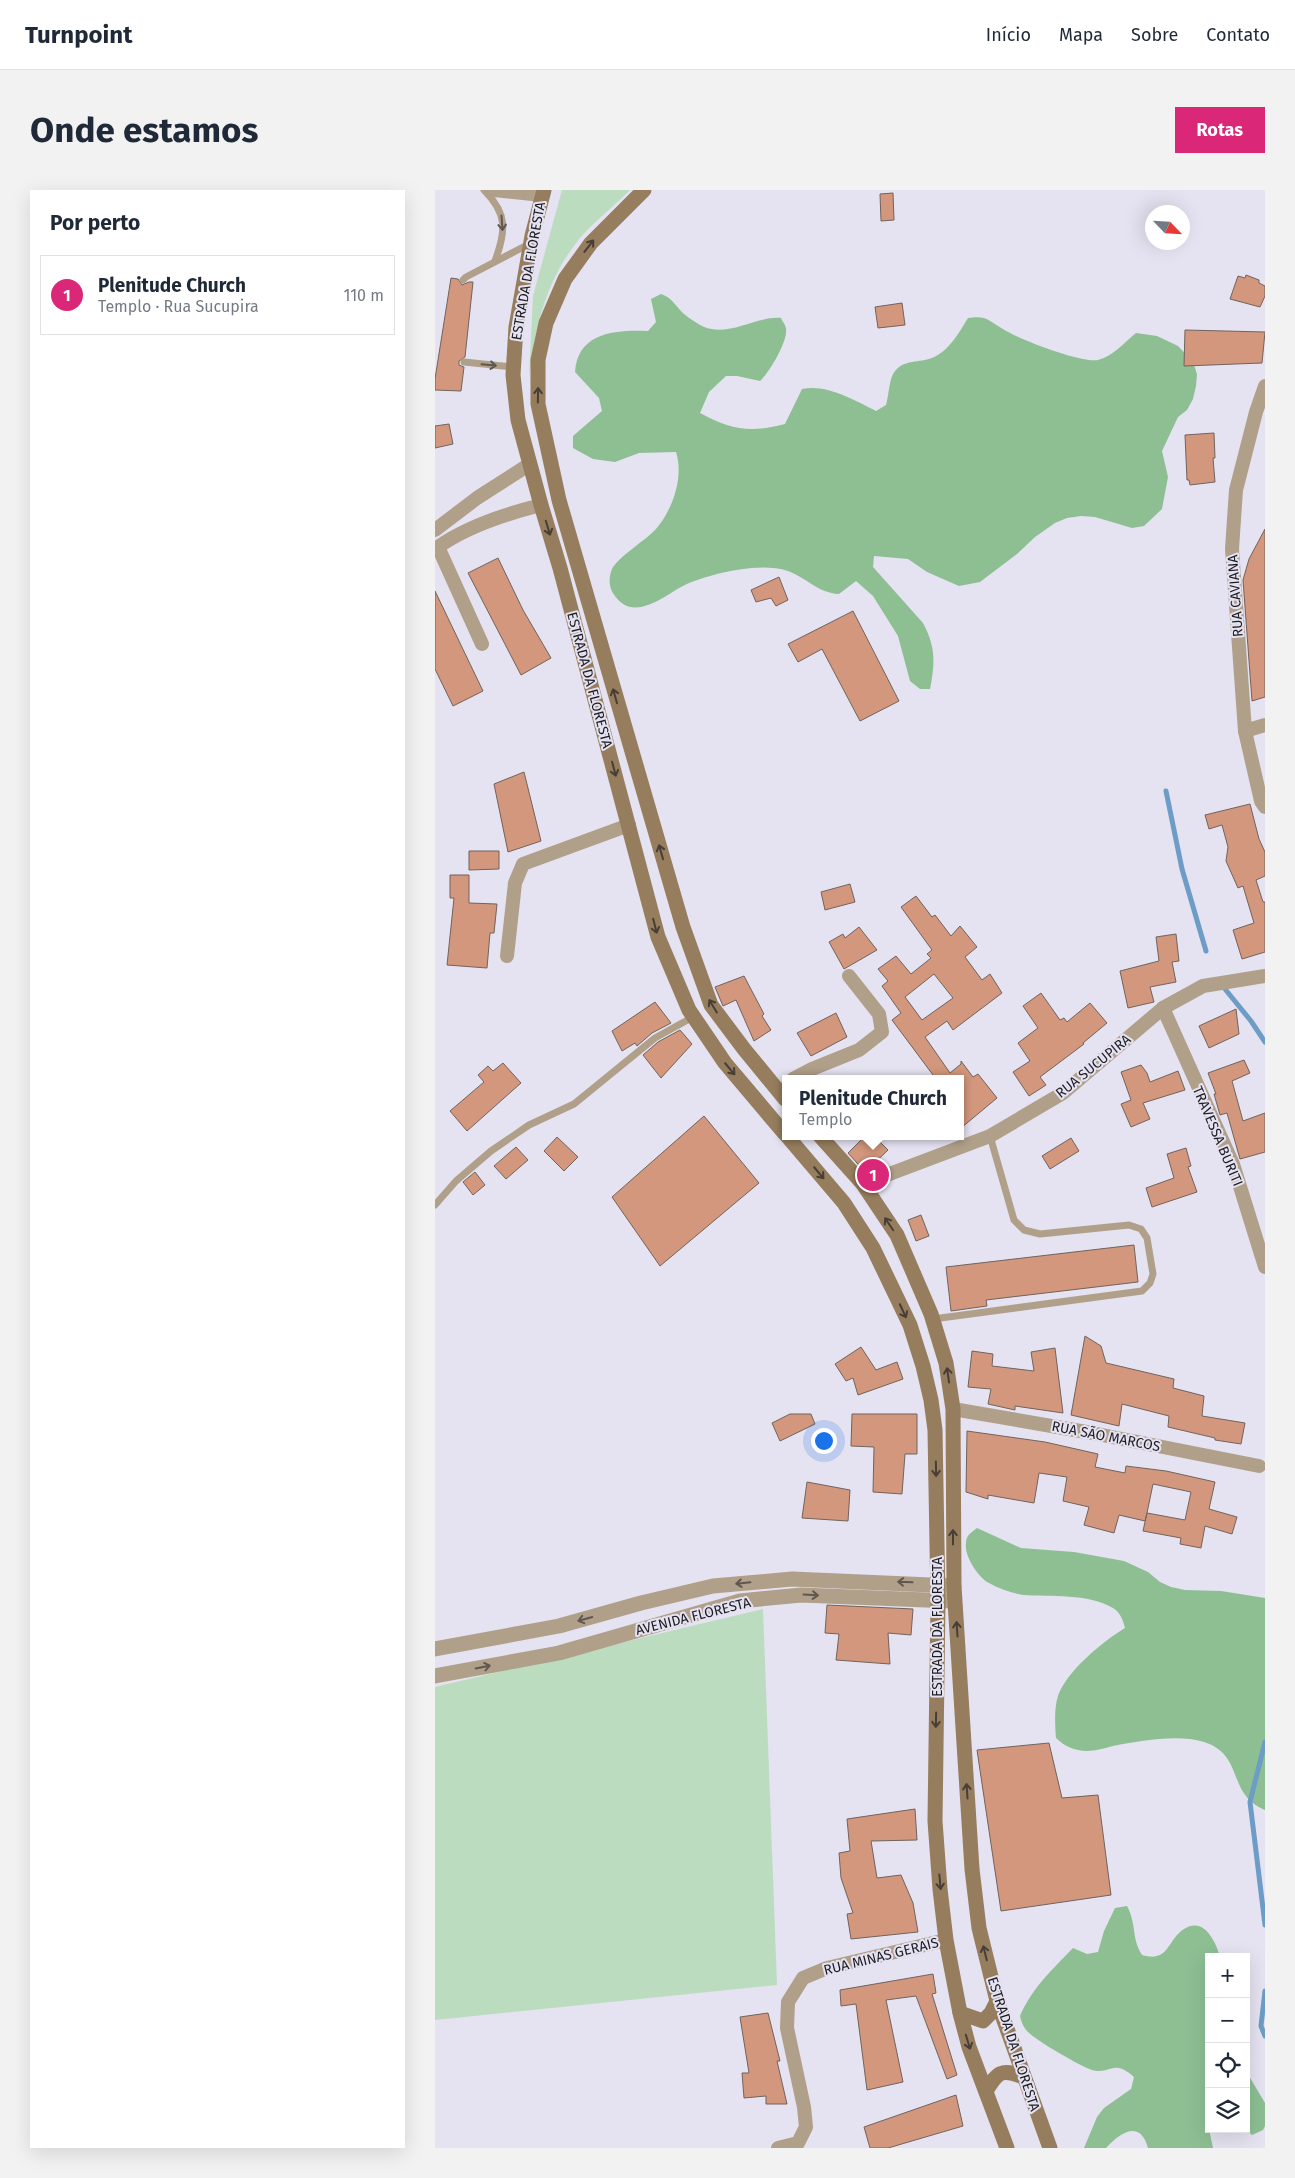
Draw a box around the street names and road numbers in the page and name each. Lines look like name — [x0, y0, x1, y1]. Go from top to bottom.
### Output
street label: ESTRADA DA FLORESTA — [508, 201, 549, 342]
street label: RUA CAVIANA — [1224, 554, 1247, 638]
street label: ESTRADA DA FLORESTA — [563, 610, 616, 750]
street label: RUA SUCUPIRA — [1052, 1031, 1134, 1102]
street label: TRAVESSA BURITI — [1189, 1084, 1246, 1189]
street label: RUA SÃO MARCOS — [1050, 1418, 1162, 1455]
street label: ESTRADA DA FLORESTA — [929, 1557, 946, 1697]
street label: AVENIDA FLORESTA — [634, 1594, 752, 1639]
street label: RUA MINAS GERAIS — [822, 1934, 941, 1979]
street label: ESTRADA DA FLORESTA — [984, 1975, 1043, 2113]

